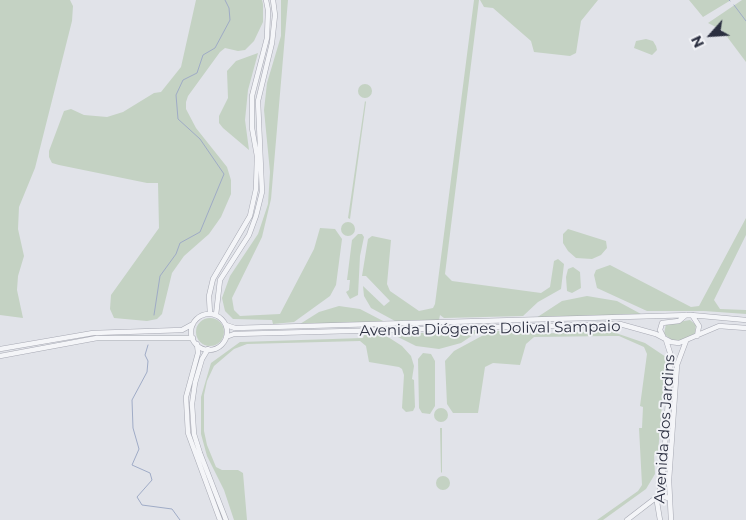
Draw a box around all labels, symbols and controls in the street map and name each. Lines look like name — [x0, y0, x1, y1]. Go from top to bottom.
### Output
north arrow — [686, 10, 736, 60]
text: N — [687, 33, 708, 51]
street label: Avenida Diógenes Dolival Sampaio — [359, 318, 621, 340]
street label: Avenida dos Jardins — [651, 354, 679, 504]

